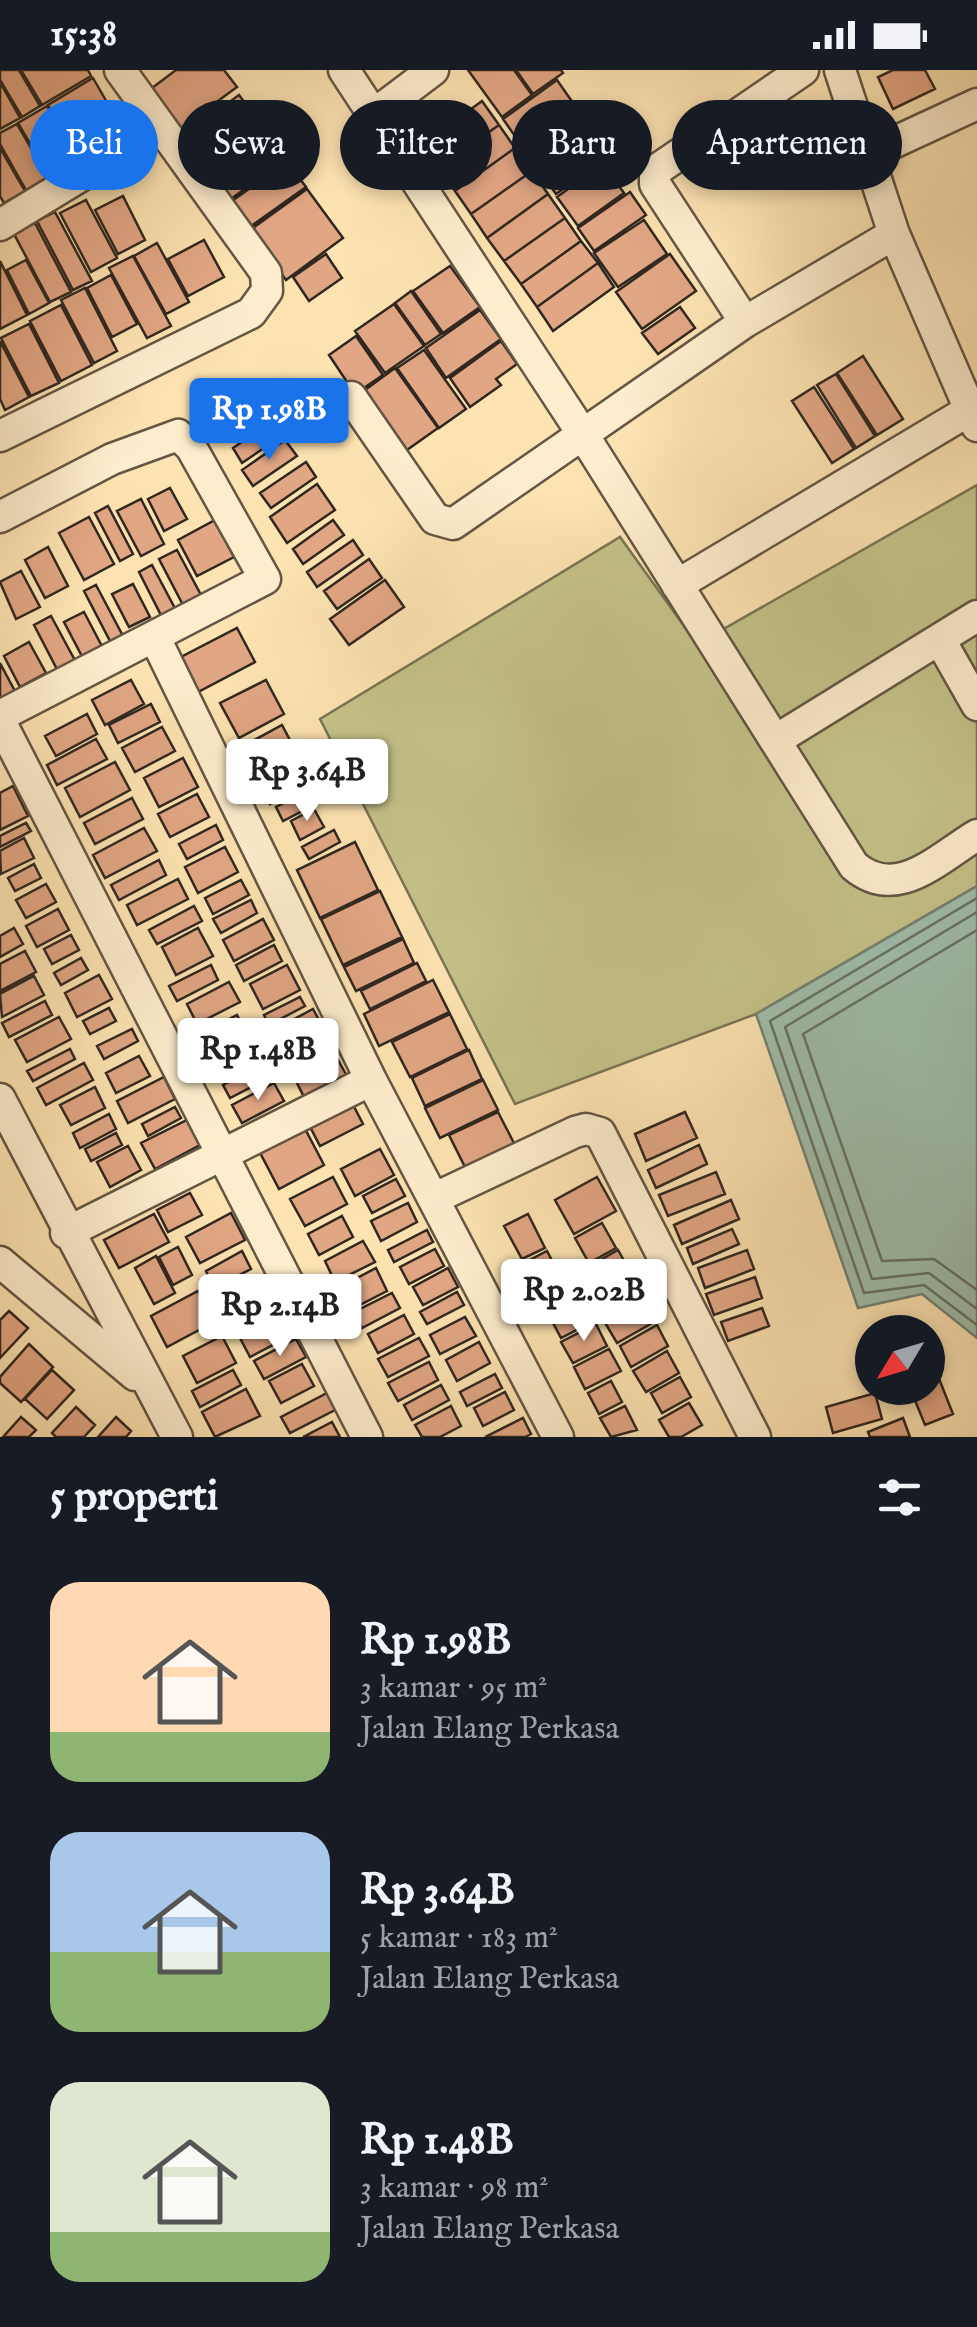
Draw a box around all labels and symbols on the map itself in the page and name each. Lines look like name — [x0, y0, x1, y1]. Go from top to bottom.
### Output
pin: Rp 1.98B — [166, 378, 372, 463]
pin: Rp 3.64B — [204, 739, 410, 824]
pin: Rp 1.48B — [155, 1018, 361, 1103]
pin: Rp 2.02B — [481, 1259, 687, 1344]
pin: Rp 2.14B — [177, 1274, 383, 1359]
north arrow — [855, 1315, 945, 1405]

